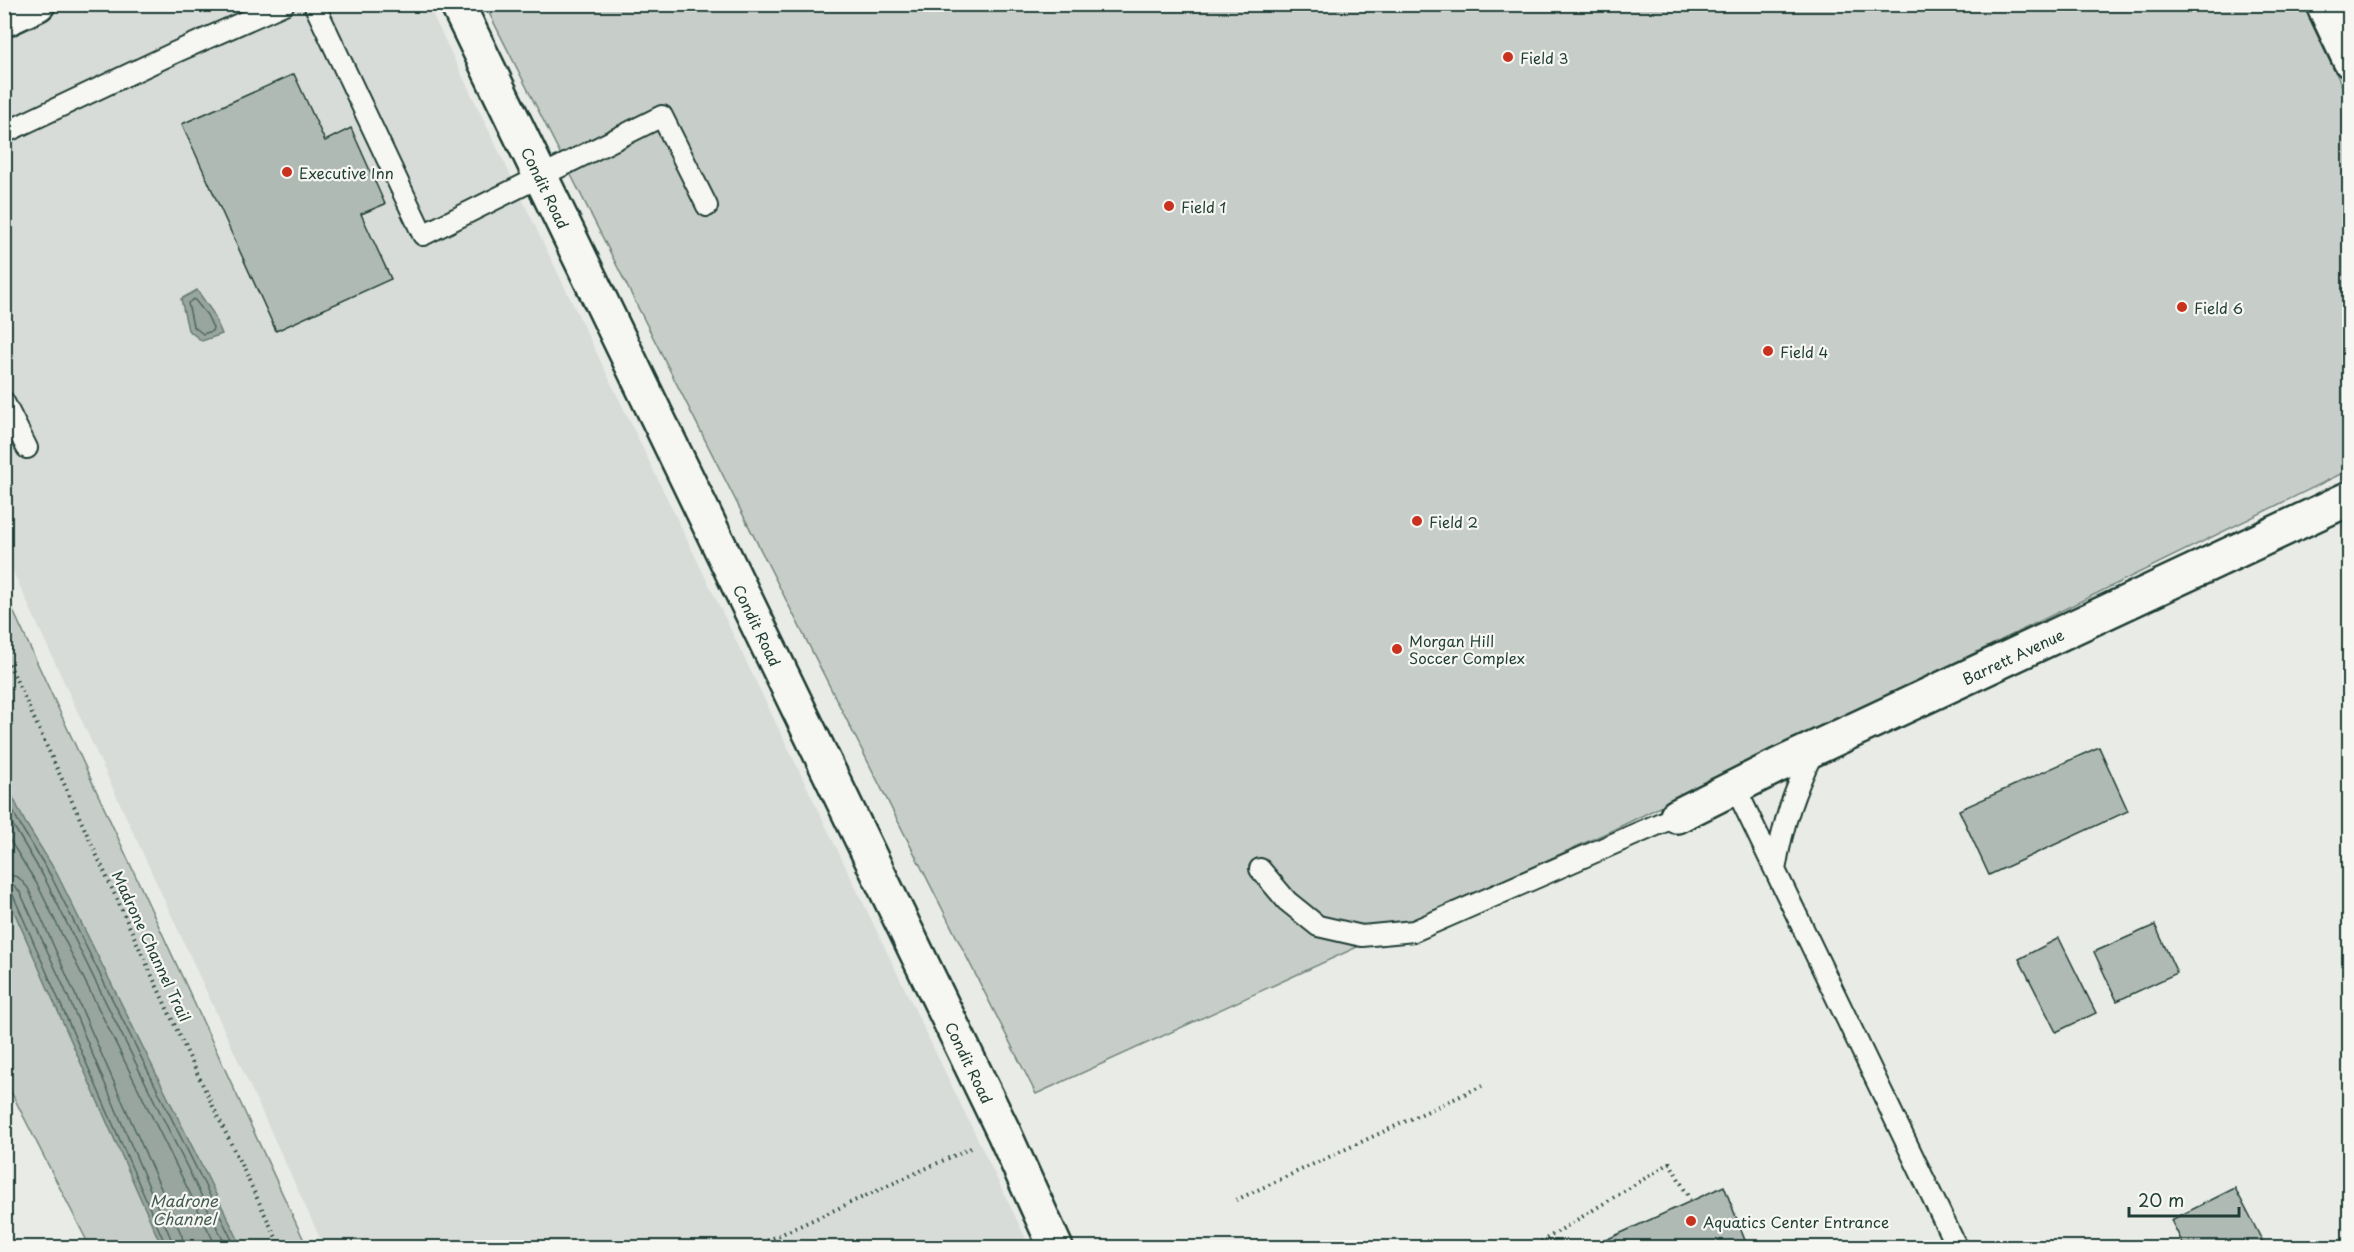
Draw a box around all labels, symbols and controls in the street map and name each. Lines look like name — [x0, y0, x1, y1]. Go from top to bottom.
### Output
place label: Field 3 — [1520, 46, 1568, 69]
marker: Field 3 — [1501, 50, 1515, 64]
street label: Condit Road — [516, 143, 576, 232]
place label: Executive Inn — [299, 161, 394, 184]
marker: Executive Inn — [280, 165, 294, 179]
place label: Field 1 — [1181, 195, 1226, 218]
marker: Field 1 — [1162, 199, 1176, 213]
place label: Field 6 — [2194, 296, 2243, 319]
marker: Field 6 — [2175, 300, 2189, 314]
place label: Field 4 — [1780, 340, 1828, 363]
marker: Field 4 — [1761, 344, 1775, 358]
place label: Field 2 — [1429, 510, 1478, 533]
marker: Field 2 — [1410, 514, 1424, 528]
street label: Condit Road — [728, 580, 788, 670]
street label: Barrett Avenue — [1958, 622, 2067, 689]
place label: Morgan Hill Soccer Complex — [1409, 629, 1525, 669]
marker: Morgan Hill Soccer Complex — [1390, 642, 1404, 656]
street label: Madrone Channel Trail — [107, 867, 197, 1025]
street label: Condit Road — [940, 1017, 999, 1107]
scale bar — [2129, 1180, 2238, 1218]
text: 20 m — [2138, 1186, 2184, 1213]
water label: Madrone Channel — [150, 1188, 219, 1230]
place label: Aquatics Center Entrance — [1703, 1210, 1889, 1233]
marker: Aquatics Center Entrance — [1684, 1214, 1698, 1228]

